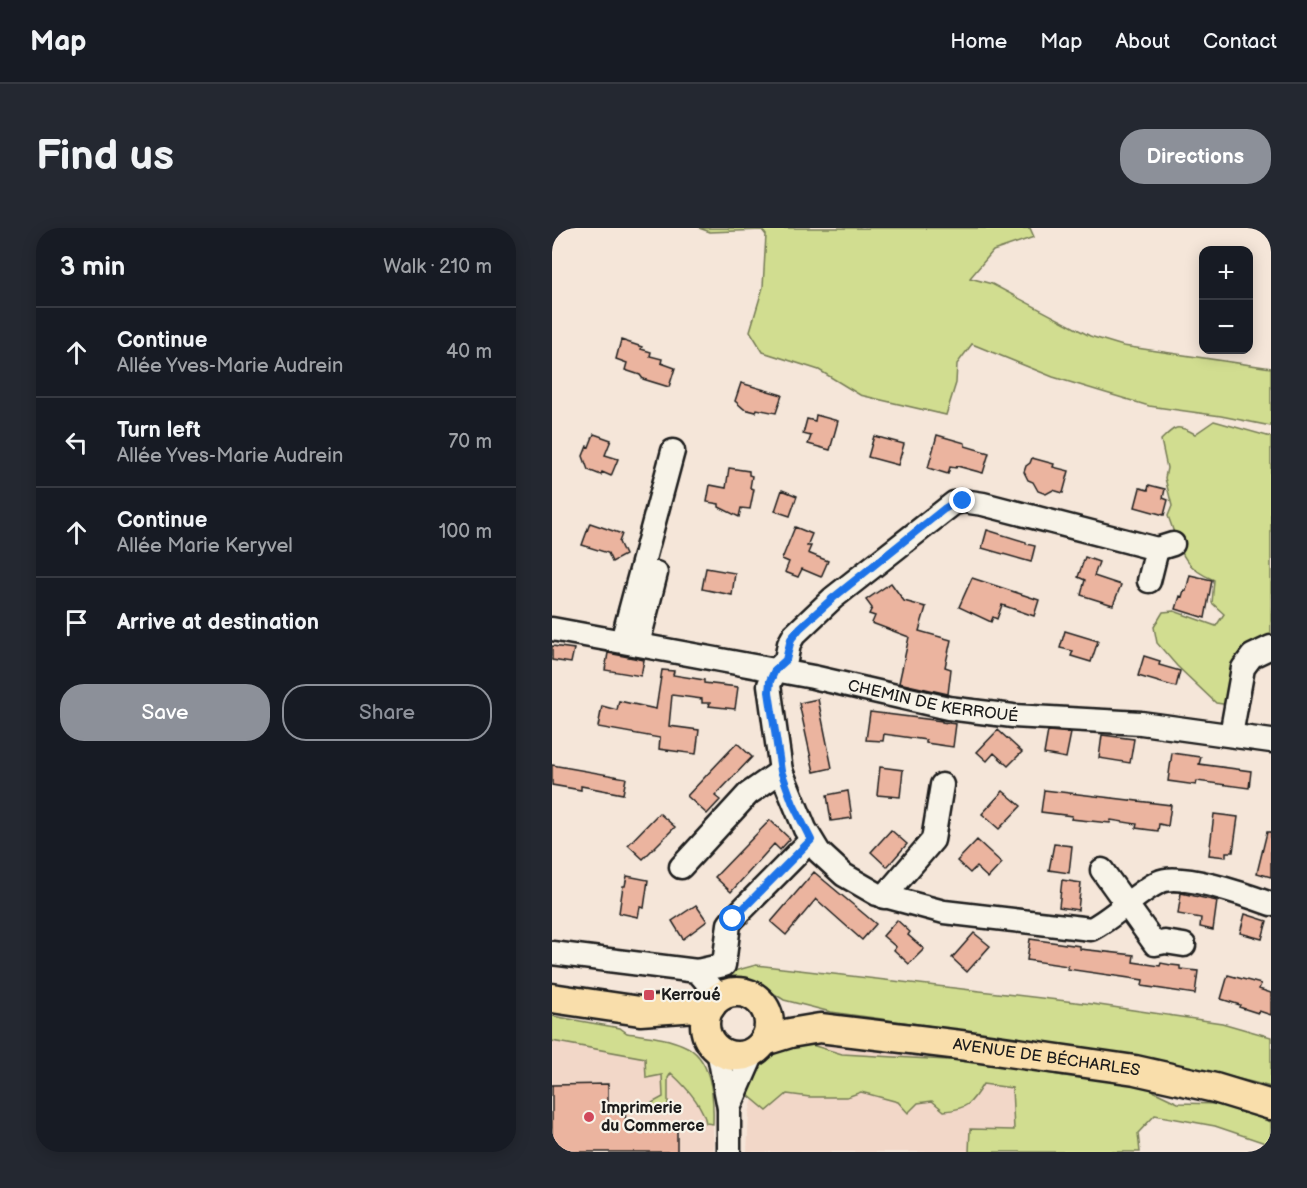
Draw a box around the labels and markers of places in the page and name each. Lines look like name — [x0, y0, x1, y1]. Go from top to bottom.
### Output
place label: Kerroué — [661, 986, 721, 1005]
marker: Kerroué — [642, 988, 656, 1002]
place label: Imprimerie du Commerce — [601, 1099, 705, 1136]
marker: Imprimerie du Commerce — [582, 1110, 596, 1124]

